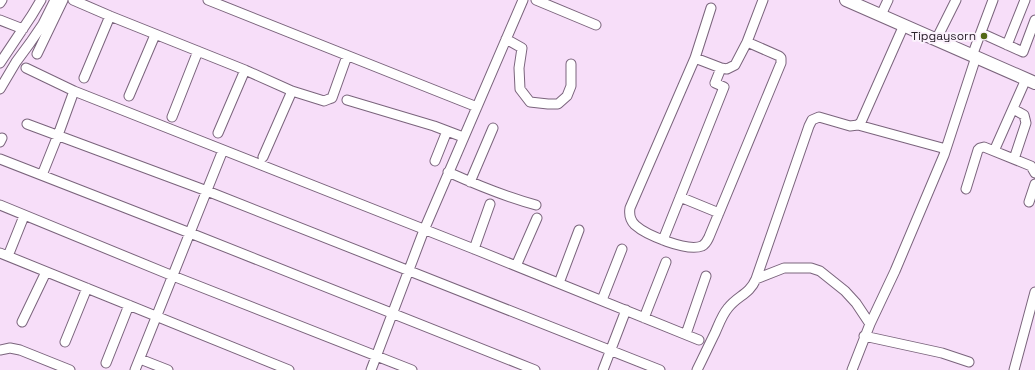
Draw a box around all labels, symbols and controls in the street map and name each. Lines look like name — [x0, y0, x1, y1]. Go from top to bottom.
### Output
place label: Tipgaysorn — [911, 28, 976, 44]
marker: Tipgaysorn — [979, 31, 989, 41]

